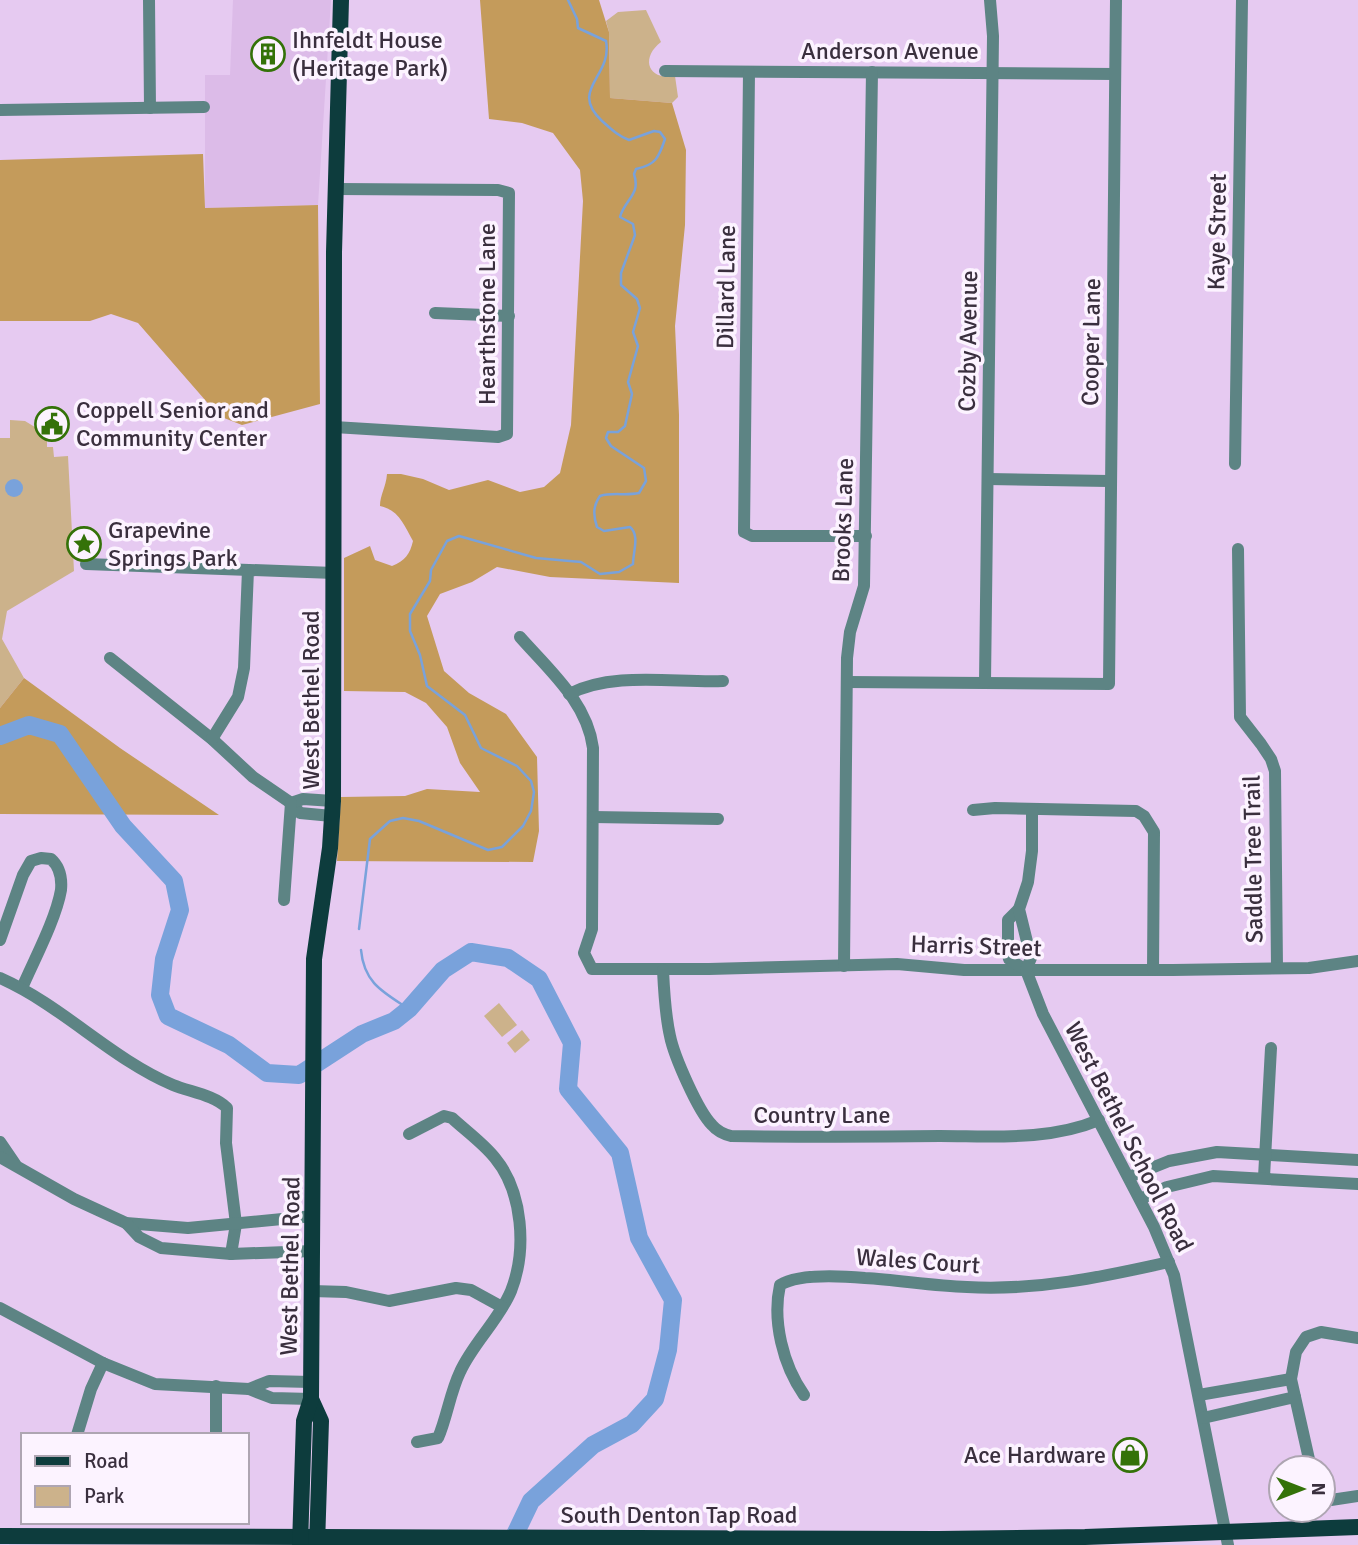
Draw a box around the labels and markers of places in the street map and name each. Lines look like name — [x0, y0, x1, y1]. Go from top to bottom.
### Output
place label: Ihnfeldt House (Heritage Park) — [292, 25, 448, 83]
building icon: Ihnfeldt House (Heritage Park) — [249, 35, 287, 73]
place label: Coppell Senior and Community Center — [76, 395, 269, 453]
public building icon: Coppell Senior and Community Center — [33, 405, 71, 443]
place label: Grapevine Springs Park — [108, 515, 237, 573]
place icon: Grapevine Springs Park — [65, 525, 103, 563]
shop icon: Ace Hardware — [1111, 1436, 1149, 1474]
place label: Ace Hardware — [964, 1440, 1106, 1470]

